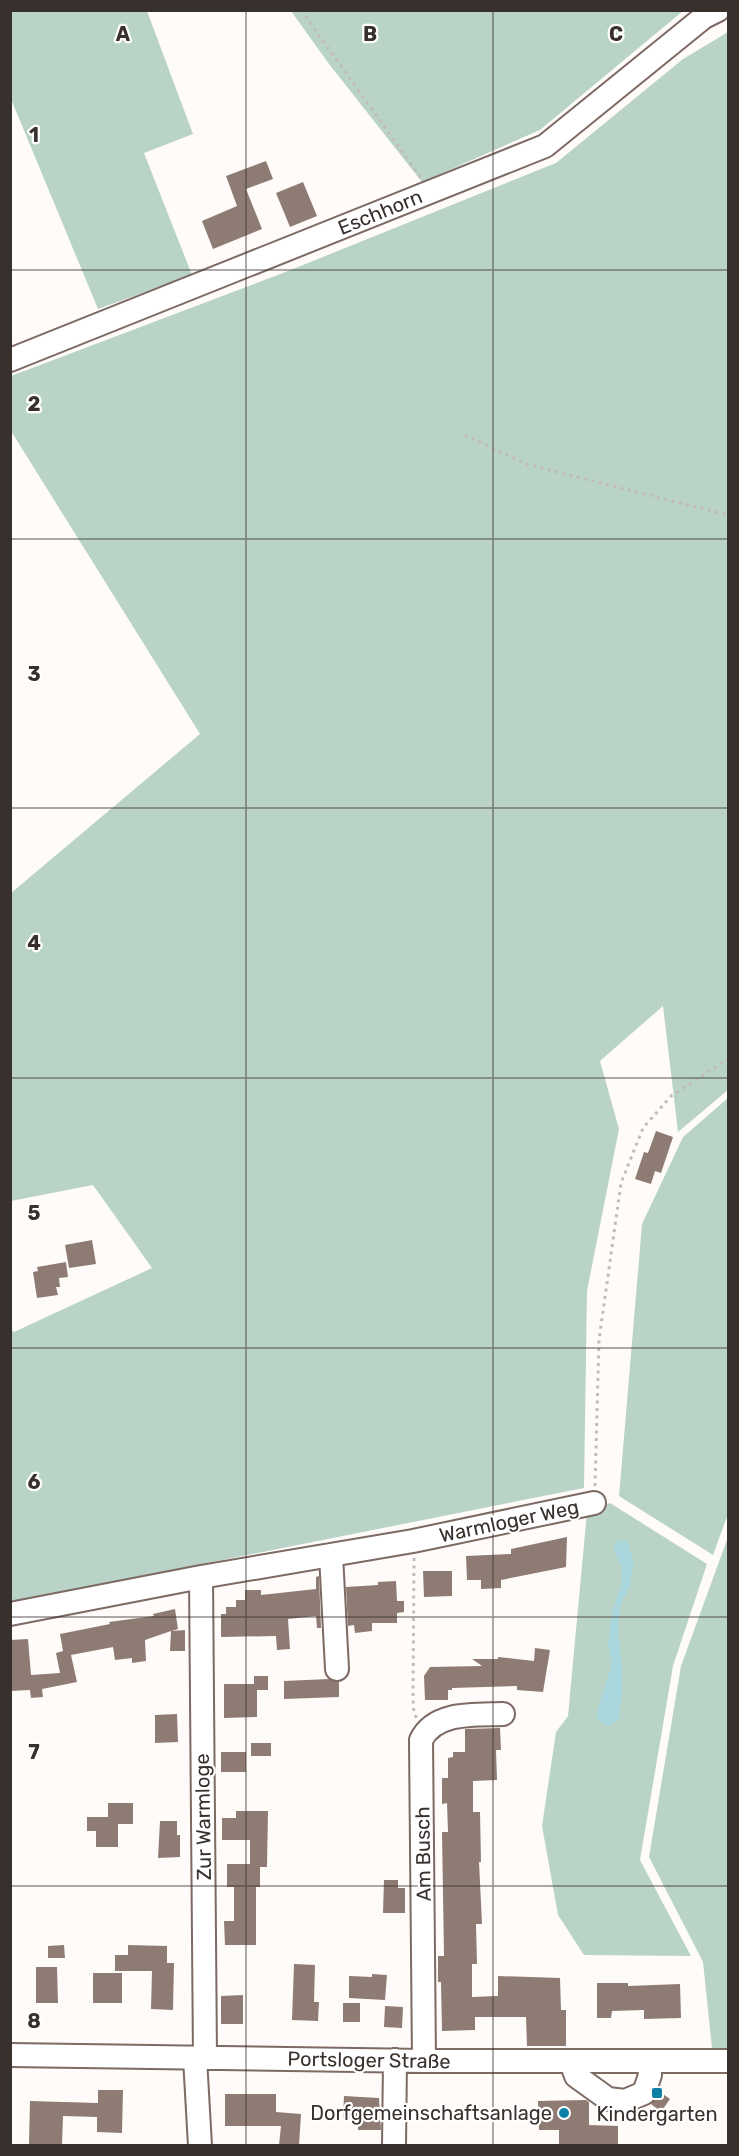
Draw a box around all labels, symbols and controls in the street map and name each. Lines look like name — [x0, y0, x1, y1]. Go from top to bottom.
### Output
text: A — [116, 22, 131, 46]
text: B — [363, 22, 377, 46]
text: C — [609, 22, 623, 46]
text: 1 — [29, 123, 39, 147]
street label: Eschhorn — [334, 184, 426, 240]
text: 2 — [28, 392, 41, 416]
text: 3 — [27, 662, 41, 686]
text: 4 — [27, 931, 41, 955]
text: 5 — [28, 1201, 41, 1225]
text: 6 — [27, 1470, 41, 1494]
street label: Warmloger Weg — [437, 1495, 581, 1547]
text: 7 — [28, 1740, 40, 1764]
street label: Zur Warmloge — [190, 1753, 216, 1881]
street label: Am Busch — [410, 1806, 436, 1902]
text: 8 — [27, 2009, 41, 2033]
street label: Portsloger Straße — [287, 2047, 451, 2073]
marker: Kindergarten — [650, 2086, 664, 2100]
place label: Dorfgemeinschaftsanlage — [310, 2101, 552, 2125]
place label: Kindergarten — [596, 2102, 718, 2126]
marker: Dorfgemeinschaftsanlage — [557, 2106, 571, 2120]

